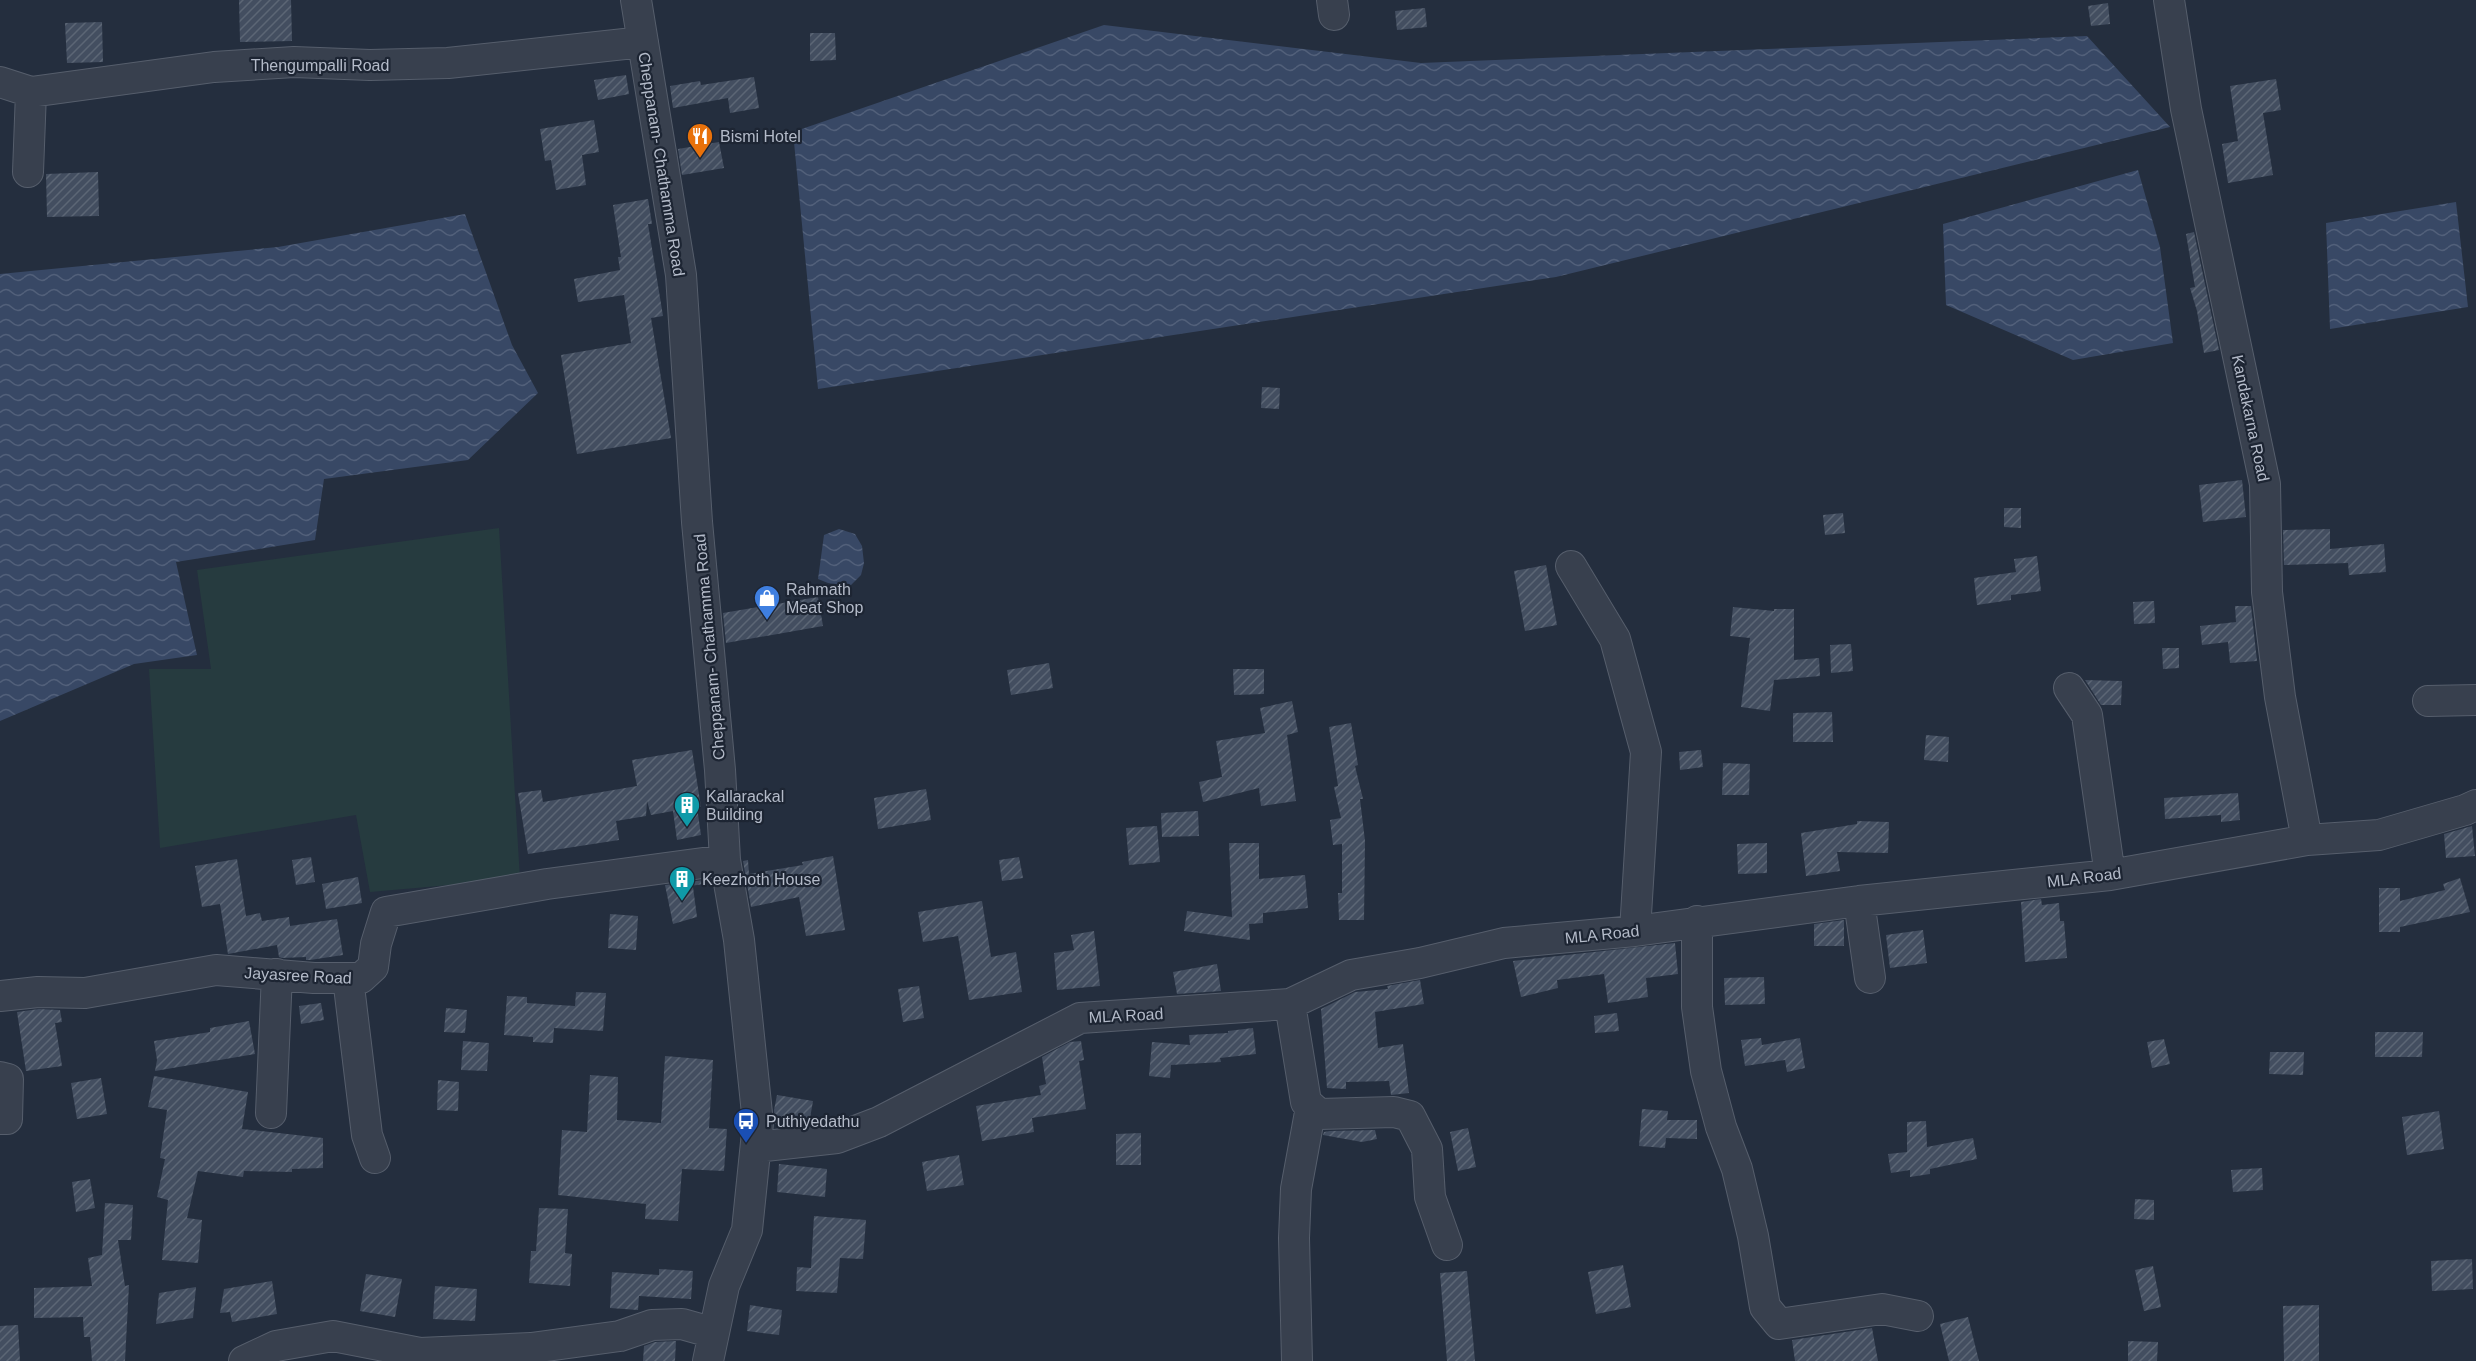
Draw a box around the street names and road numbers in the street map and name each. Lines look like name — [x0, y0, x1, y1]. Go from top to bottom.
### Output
street label: Cheppanam- Chathamma Road — [635, 51, 688, 277]
street label: Thengumpalli Road — [251, 57, 389, 74]
street label: Kandakarna Road — [2229, 353, 2272, 483]
street label: Cheppanam- Chathamma Road — [691, 533, 728, 761]
street label: MLA Road — [2046, 865, 2122, 890]
street label: MLA Road — [1564, 922, 1640, 947]
street label: Jayasree Road — [244, 964, 352, 987]
street label: MLA Road — [1088, 1005, 1164, 1026]

